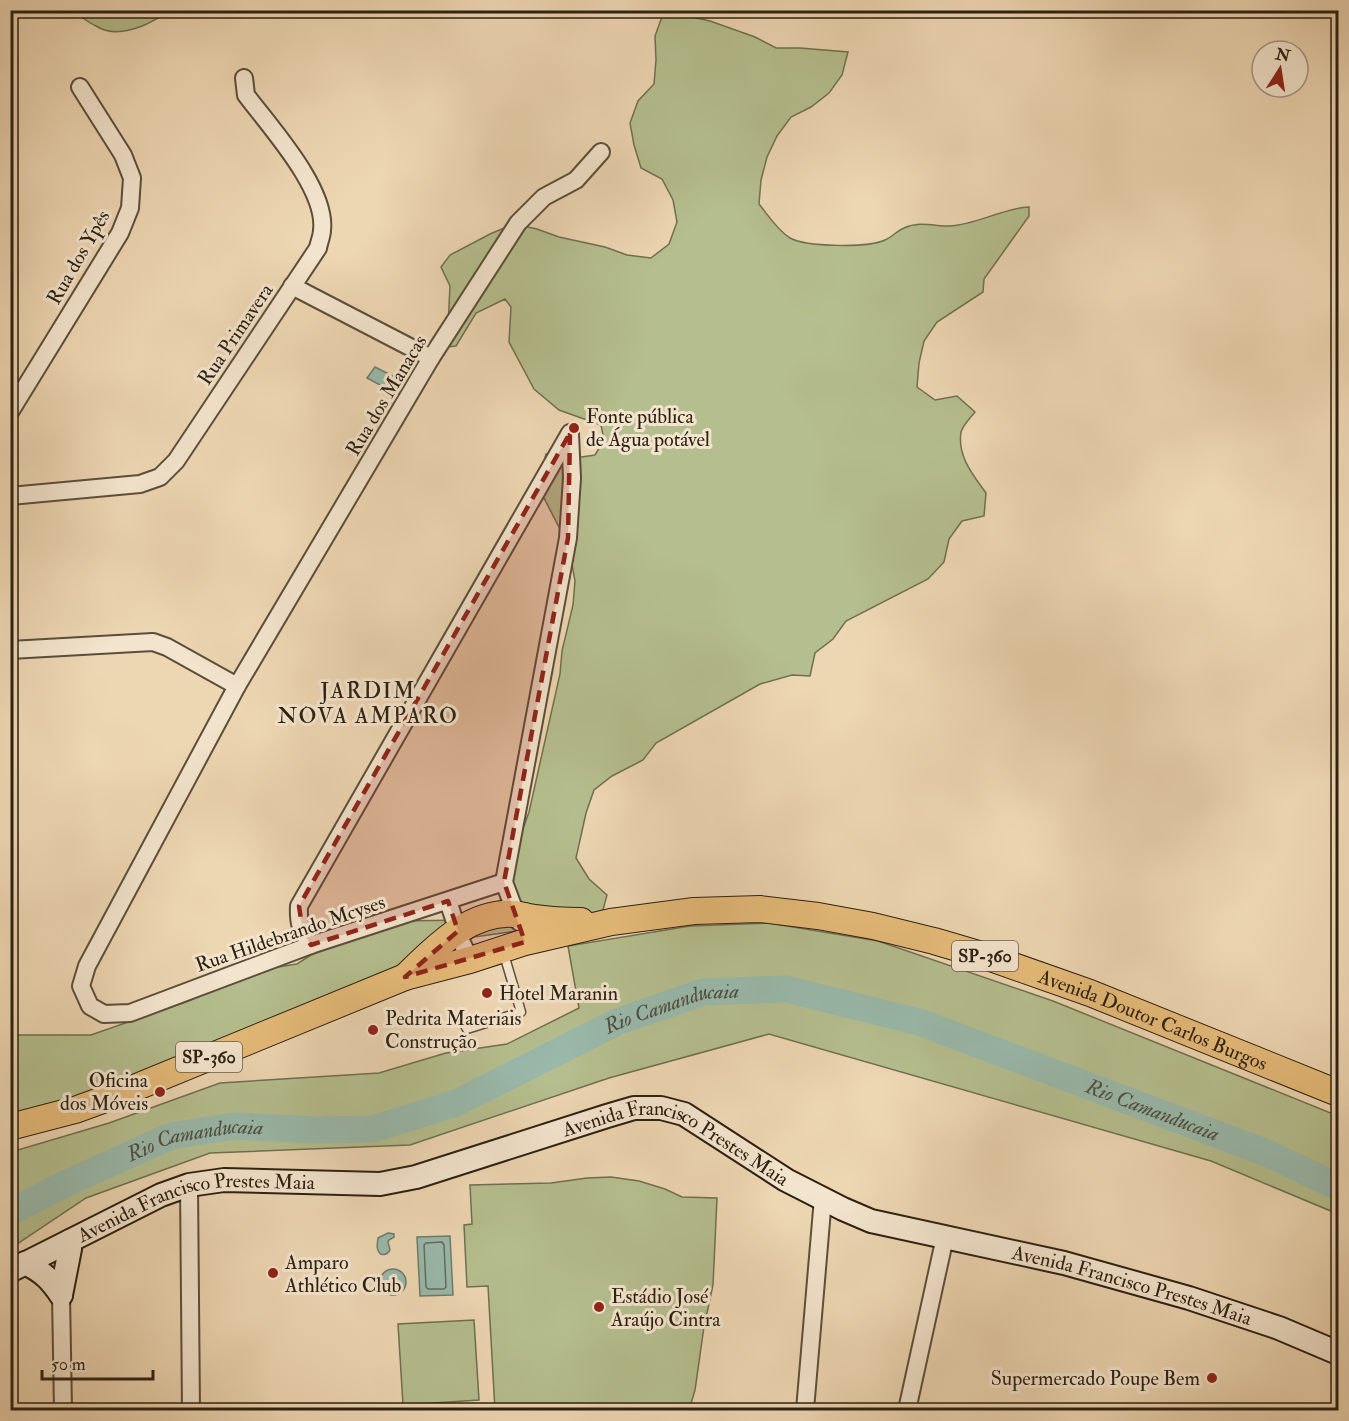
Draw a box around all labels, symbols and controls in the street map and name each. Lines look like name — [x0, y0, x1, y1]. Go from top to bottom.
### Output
north arrow — [1250, 39, 1310, 99]
text: N — [1273, 44, 1293, 67]
street label: Rua dos Ypês — [41, 205, 116, 309]
street label: Rua Primavera — [192, 278, 279, 390]
street label: Rua dos Manacas — [341, 330, 432, 460]
place label: Fonte pública de Água potável — [586, 404, 710, 453]
marker: Fonte pública de Água potável — [567, 421, 581, 435]
district label: JARDIM NOVA AMPARO — [278, 677, 458, 730]
street label: Rua Hildebrando Mcyses — [192, 889, 389, 978]
road number: SP-360 — [952, 941, 1018, 971]
street label: Avenida Doutor Carlos Burgos — [1034, 963, 1271, 1076]
water label: Rio Camanducaia — [598, 978, 740, 1041]
place label: Hotel Maranin — [499, 981, 618, 1006]
marker: Hotel Maranin — [480, 986, 494, 1000]
place label: Pedrita Materiais Construção — [385, 1006, 522, 1054]
marker: Pedrita Materiais Construção — [366, 1023, 380, 1037]
road number: SP-360 — [176, 1042, 242, 1072]
place label: Oficina dos Móveis — [60, 1068, 149, 1116]
water label: Rio Camanducaia — [1081, 1073, 1223, 1148]
marker: Oficina dos Móveis — [153, 1085, 167, 1099]
street label: Avenida Francisco Prestes Maia — [558, 1095, 794, 1192]
water label: Rio Camanducaia — [122, 1113, 264, 1169]
street label: Avenida Francisco Prestes Maia — [72, 1168, 316, 1248]
street label: Avenida Francisco Prestes Maia — [1009, 1240, 1256, 1331]
place label: Amparo Athlético Club — [284, 1250, 402, 1298]
marker: Amparo Athlético Club — [266, 1266, 280, 1280]
place label: Estádio José Araújo Cintra — [610, 1284, 721, 1332]
marker: Estádio José Araújo Cintra — [592, 1300, 606, 1314]
scale bar — [42, 1343, 153, 1381]
text: 50 m — [51, 1353, 86, 1376]
place label: Supermercado Poupe Bem — [991, 1366, 1200, 1392]
marker: Supermercado Poupe Bem — [1205, 1371, 1219, 1385]

